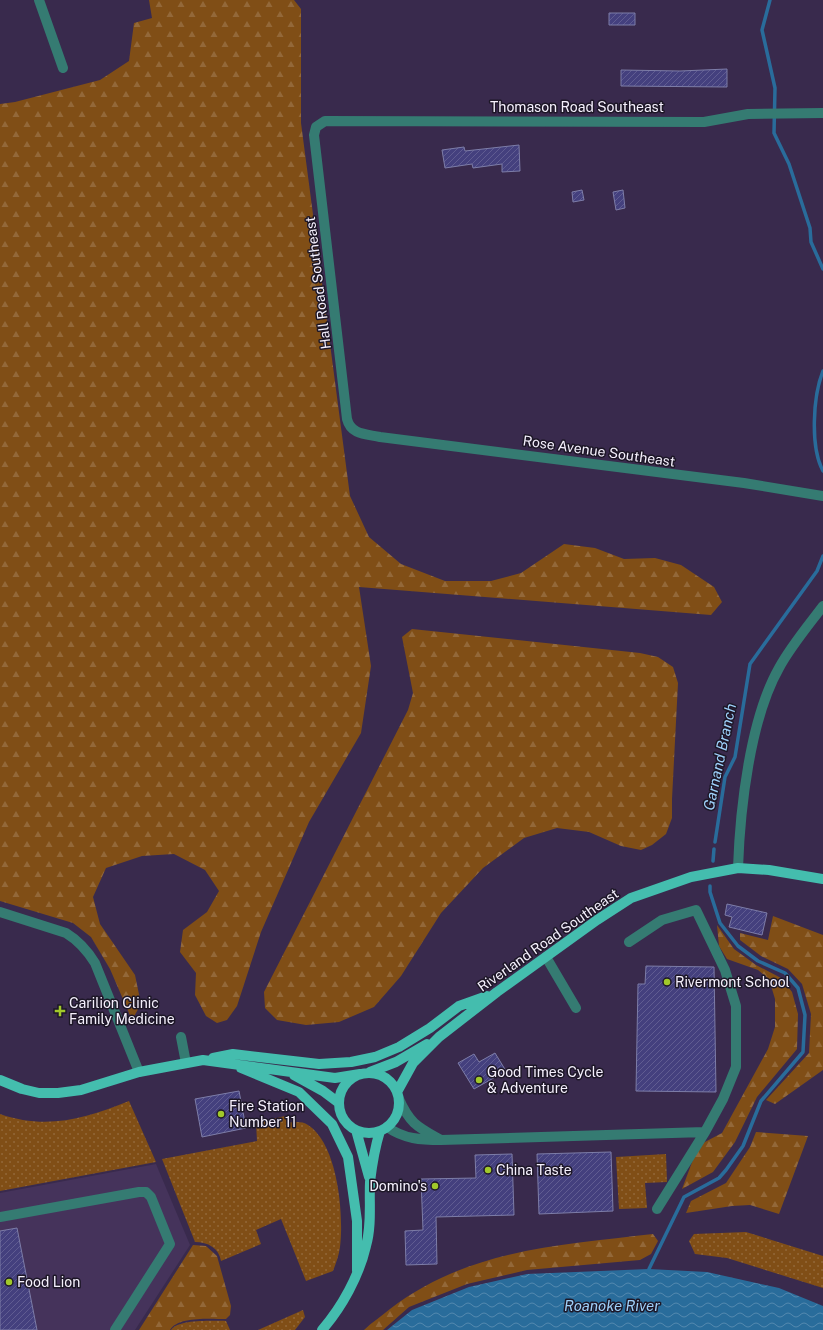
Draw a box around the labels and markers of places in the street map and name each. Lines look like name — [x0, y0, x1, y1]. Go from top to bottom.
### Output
place label: Rivermont School — [675, 974, 790, 990]
marker: Rivermont School — [662, 977, 672, 987]
place label: Carilion Clinic Family Medicine — [69, 995, 175, 1027]
marker: Carilion Clinic Family Medicine — [54, 1005, 66, 1017]
place label: Good Times Cycle & Adventure — [487, 1064, 604, 1096]
marker: Good Times Cycle & Adventure — [474, 1075, 484, 1085]
place label: Fire Station Number 11 — [229, 1098, 304, 1130]
marker: Fire Station Number 11 — [216, 1109, 226, 1119]
place label: China Taste — [496, 1162, 572, 1178]
marker: China Taste — [483, 1165, 493, 1175]
place label: Domino's — [369, 1178, 427, 1194]
marker: Domino's — [430, 1181, 440, 1191]
place label: Food Lion — [17, 1274, 80, 1290]
marker: Food Lion — [4, 1277, 14, 1287]

